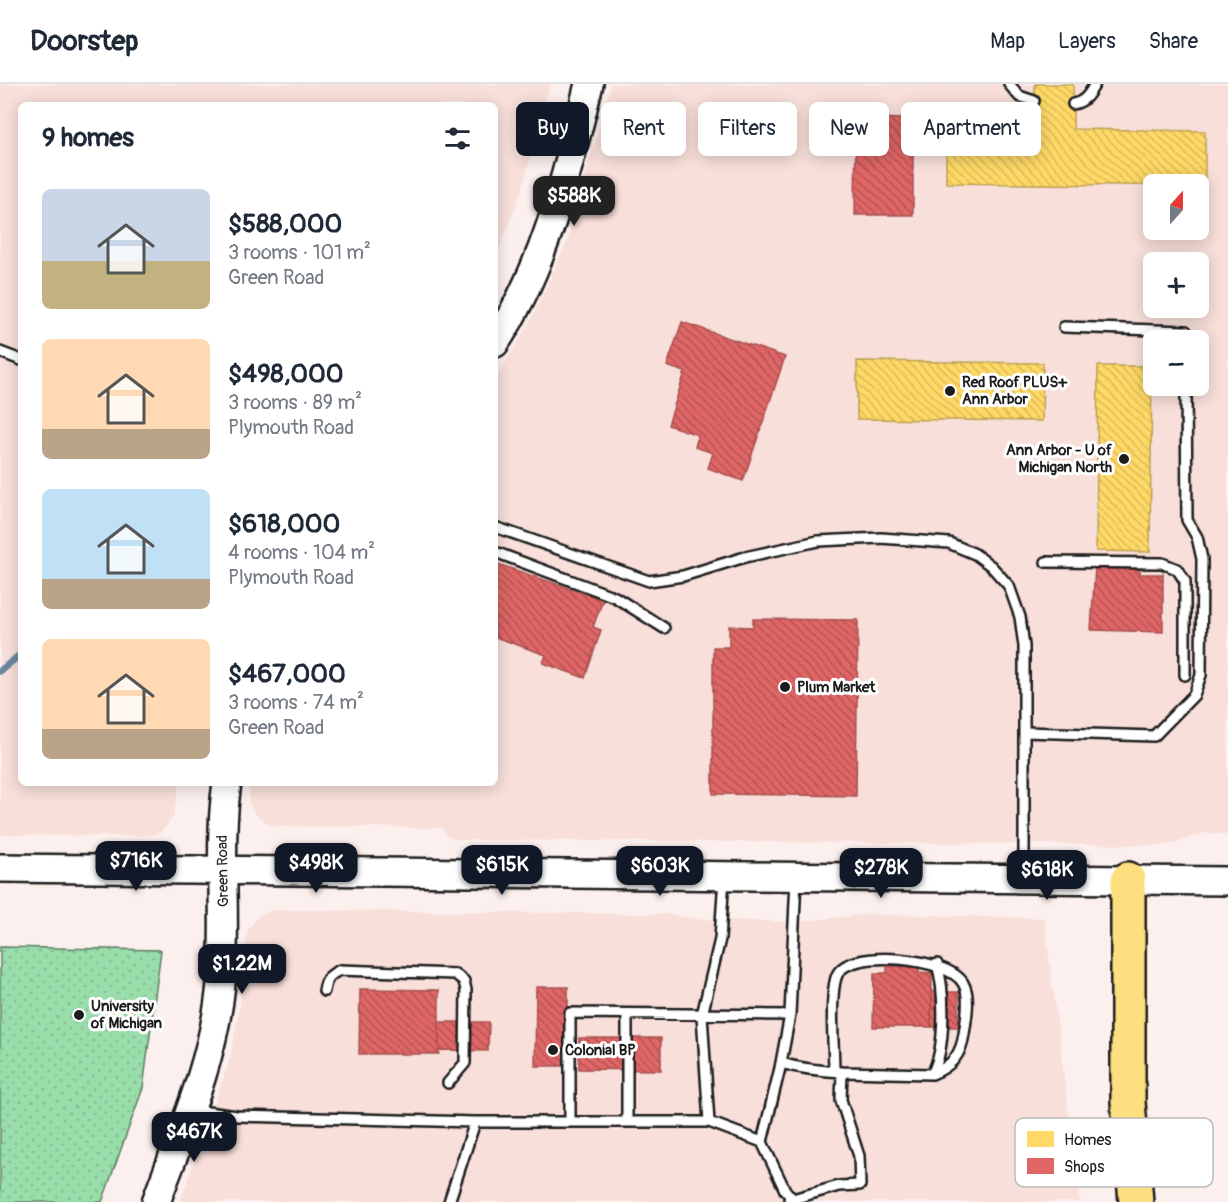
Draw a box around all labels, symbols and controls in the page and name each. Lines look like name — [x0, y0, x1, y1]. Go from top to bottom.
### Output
text: Doorstep — [30, 24, 138, 59]
text: Map — [990, 28, 1025, 55]
text: Layers — [1058, 28, 1116, 55]
text: Share — [1149, 28, 1198, 55]
chip: Buy — [516, 102, 589, 156]
chip: Rent — [601, 102, 686, 156]
chip: Filters — [698, 102, 797, 156]
chip: New — [809, 102, 889, 156]
chip: Apartment — [901, 102, 1041, 156]
text: 9 homes — [42, 122, 134, 154]
icon: filters — [441, 122, 474, 155]
north arrow — [1143, 174, 1209, 240]
map controls — [1143, 174, 1209, 396]
pin: $588K — [532, 176, 616, 227]
text: $588K — [547, 183, 601, 208]
text: $588,000 — [228, 208, 342, 240]
icon: home — [90, 213, 162, 285]
text: 3 rooms · 101 m² — [228, 240, 371, 265]
button: + — [1143, 252, 1209, 318]
text: Green Road — [228, 265, 324, 290]
button: − — [1143, 330, 1209, 396]
text: $498,000 — [228, 358, 344, 390]
icon: home — [90, 363, 162, 435]
place label: Red Roof PLUS+ Ann Arbor — [962, 373, 1068, 409]
marker: Red Roof PLUS+ Ann Arbor — [943, 384, 957, 398]
text: 3 rooms · 89 m² — [228, 390, 362, 415]
text: Plymouth Road — [228, 415, 354, 440]
place label: Ann Arbor - U of Michigan North — [1006, 441, 1113, 477]
marker: Ann Arbor - U of Michigan North — [1117, 452, 1131, 466]
text: $618,000 — [228, 508, 340, 540]
icon: home — [90, 513, 162, 585]
text: 4 rooms · 104 m² — [228, 540, 375, 565]
text: Plymouth Road — [228, 565, 354, 590]
text: $467,000 — [228, 658, 346, 690]
icon: home — [90, 663, 162, 735]
place label: Plum Market — [797, 678, 876, 697]
marker: Plum Market — [778, 680, 792, 694]
text: 3 rooms · 74 m² — [228, 690, 364, 715]
text: Green Road — [228, 715, 324, 740]
street label: Green Road — [213, 835, 233, 907]
pin: $716K — [94, 841, 178, 892]
pin: $498K — [274, 843, 358, 894]
pin: $615K — [460, 845, 544, 896]
pin: $603K — [618, 846, 702, 897]
text: $716K — [110, 848, 162, 873]
pin: $278K — [839, 848, 923, 899]
text: $498K — [289, 850, 343, 875]
pin: $618K — [1005, 850, 1089, 901]
text: $615K — [475, 852, 529, 877]
text: $603K — [630, 853, 690, 878]
text: $278K — [854, 855, 908, 880]
text: $618K — [1021, 857, 1073, 882]
pin: $1.22M — [193, 944, 291, 995]
text: $1.22M — [212, 951, 272, 976]
place label: University of Michigan — [90, 997, 162, 1033]
marker: University of Michigan — [72, 1008, 86, 1022]
place label: Colonial BP — [565, 1041, 636, 1060]
marker: Colonial BP — [546, 1043, 560, 1057]
pin: $467K — [152, 1112, 236, 1163]
legend — [1015, 1118, 1213, 1187]
text: $467K — [166, 1119, 222, 1144]
text: Homes — [1064, 1130, 1112, 1150]
text: Shops — [1064, 1157, 1104, 1177]

